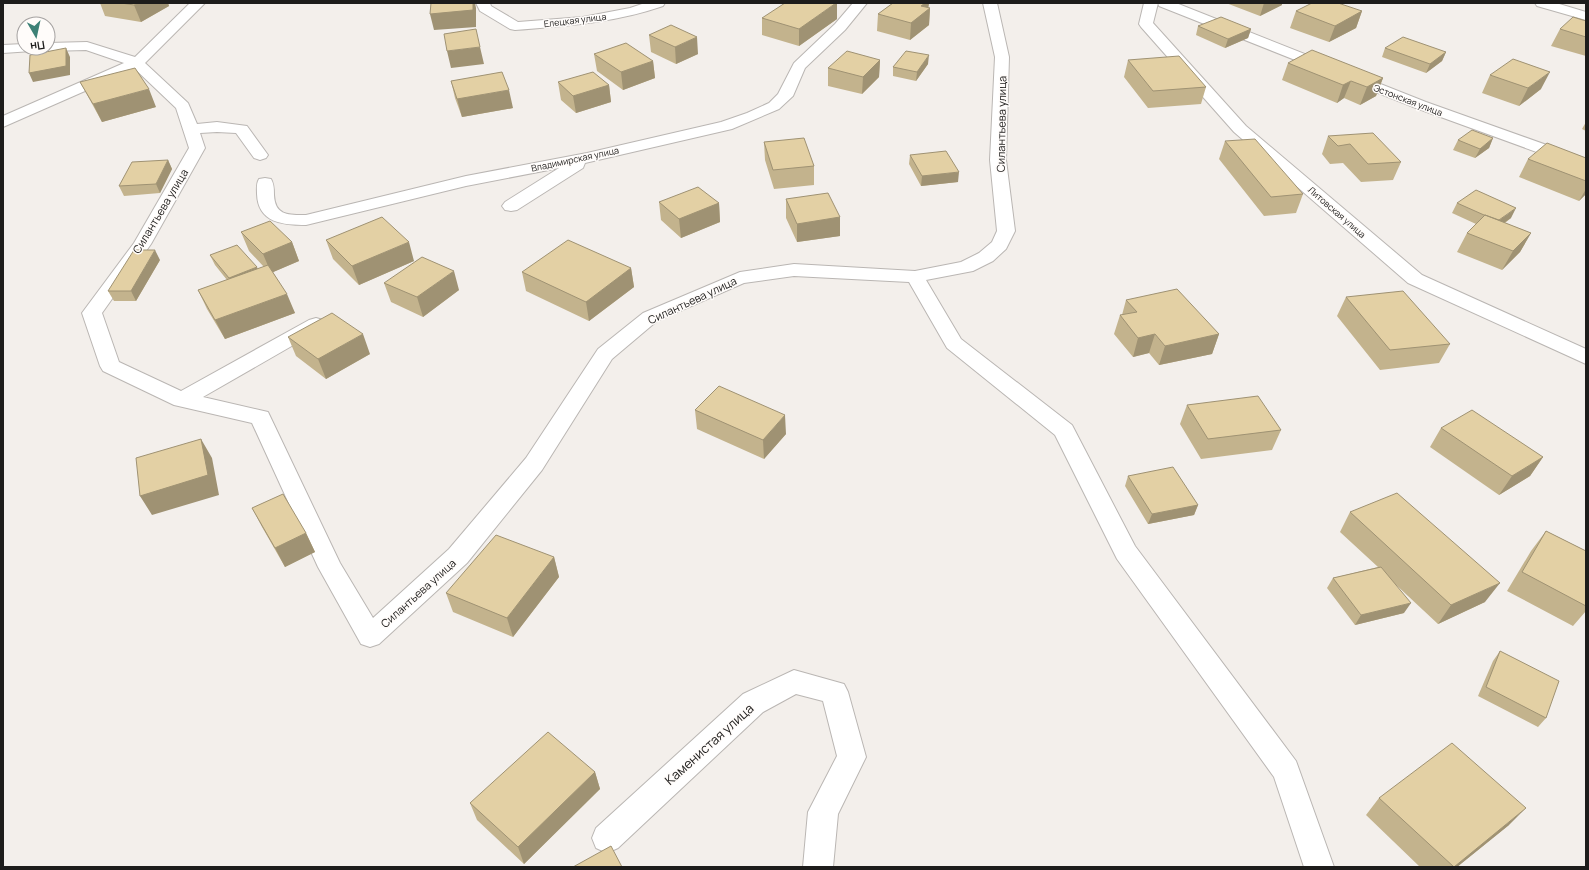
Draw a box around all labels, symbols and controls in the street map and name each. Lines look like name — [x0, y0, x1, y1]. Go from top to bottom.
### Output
street label: Елецкая улица — [543, 10, 607, 30]
north arrow — [16, 16, 56, 56]
text: Пн — [29, 38, 46, 55]
street label: Силантьева улица — [993, 76, 1009, 172]
street label: Эстонская улица — [1372, 81, 1444, 119]
street label: Владимирская улица — [530, 143, 620, 175]
street label: Силантьева улица — [129, 166, 191, 256]
street label: Литовская улица — [1305, 183, 1369, 241]
street label: Силантьева улица — [645, 273, 739, 327]
street label: Силантьева улица — [377, 555, 459, 631]
street label: Каменистая улица — [661, 699, 757, 789]

